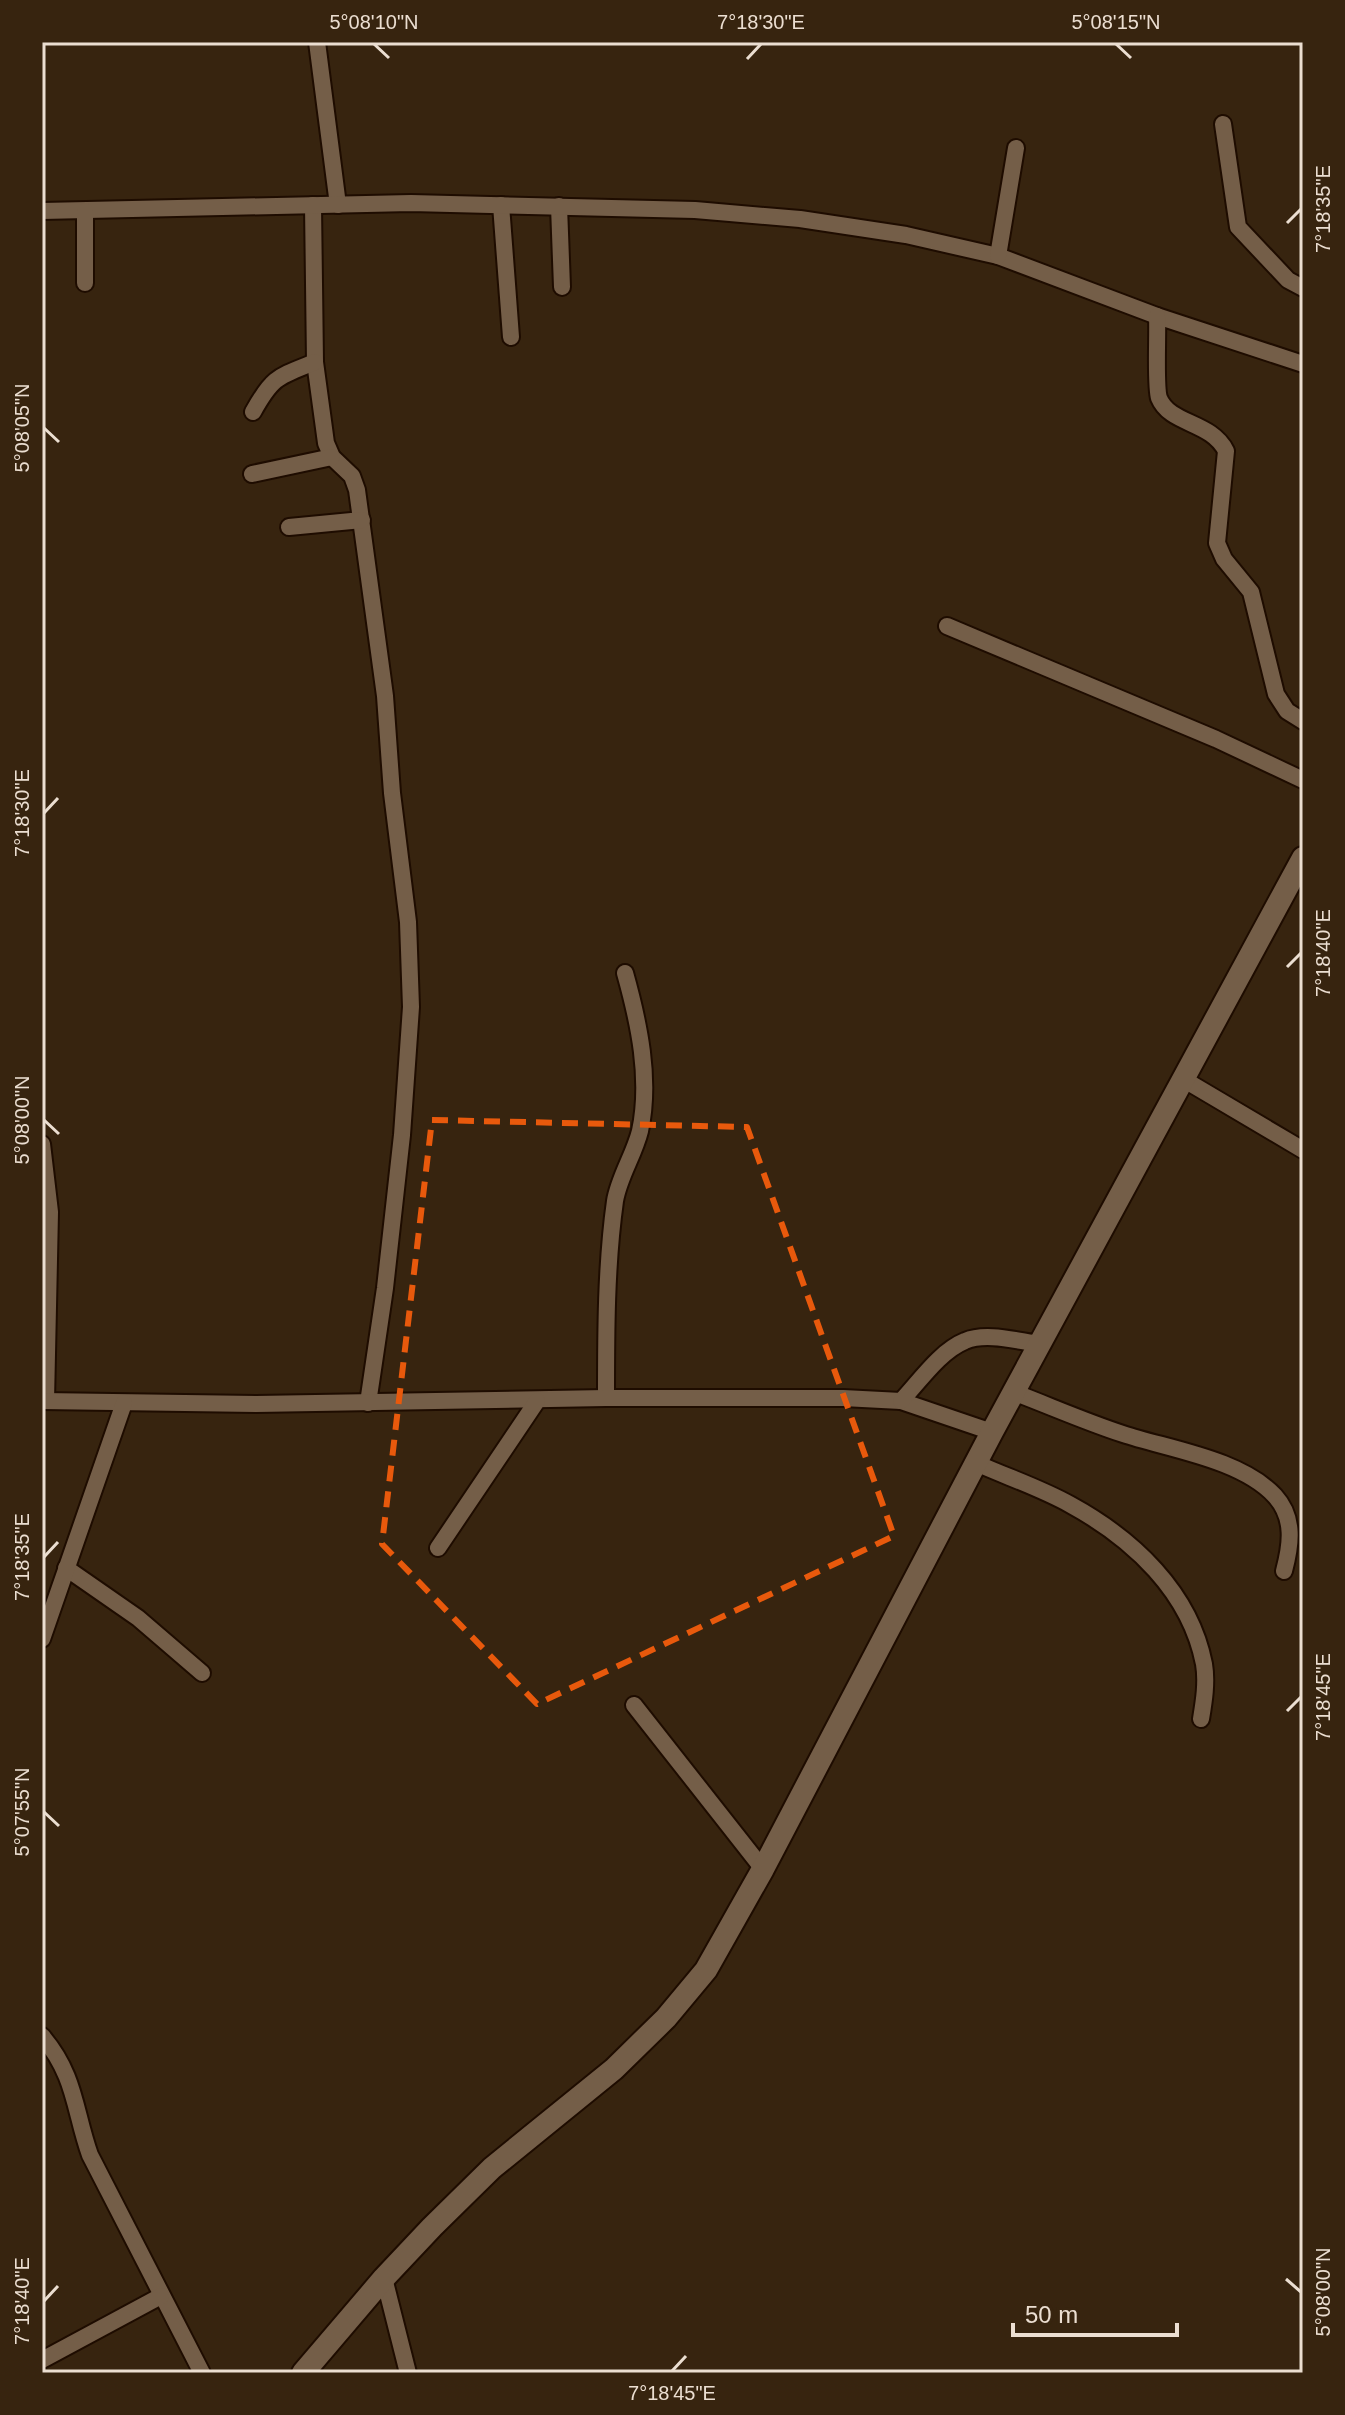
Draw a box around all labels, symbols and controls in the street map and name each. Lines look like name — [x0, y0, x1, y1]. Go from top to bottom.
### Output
text: 5°08'10"N — [330, 11, 418, 33]
text: 7°18'30"E — [717, 11, 805, 33]
text: 5°08'15"N — [1072, 11, 1160, 33]
text: 7°18'35"E — [1312, 165, 1334, 253]
text: 5°08'05"N — [11, 384, 33, 472]
text: 7°18'30"E — [11, 769, 33, 857]
text: 7°18'40"E — [1312, 909, 1334, 997]
text: 5°08'00"N — [11, 1076, 33, 1164]
text: 7°18'35"E — [11, 1513, 33, 1601]
text: 7°18'45"E — [1312, 1653, 1334, 1741]
text: 5°07'55"N — [11, 1768, 33, 1856]
text: 5°08'00"N — [1312, 2248, 1334, 2336]
text: 7°18'40"E — [11, 2257, 33, 2345]
scale bar — [1013, 2287, 1177, 2337]
text: 50 m — [1025, 2301, 1078, 2328]
text: 7°18'45"E — [628, 2382, 716, 2404]

